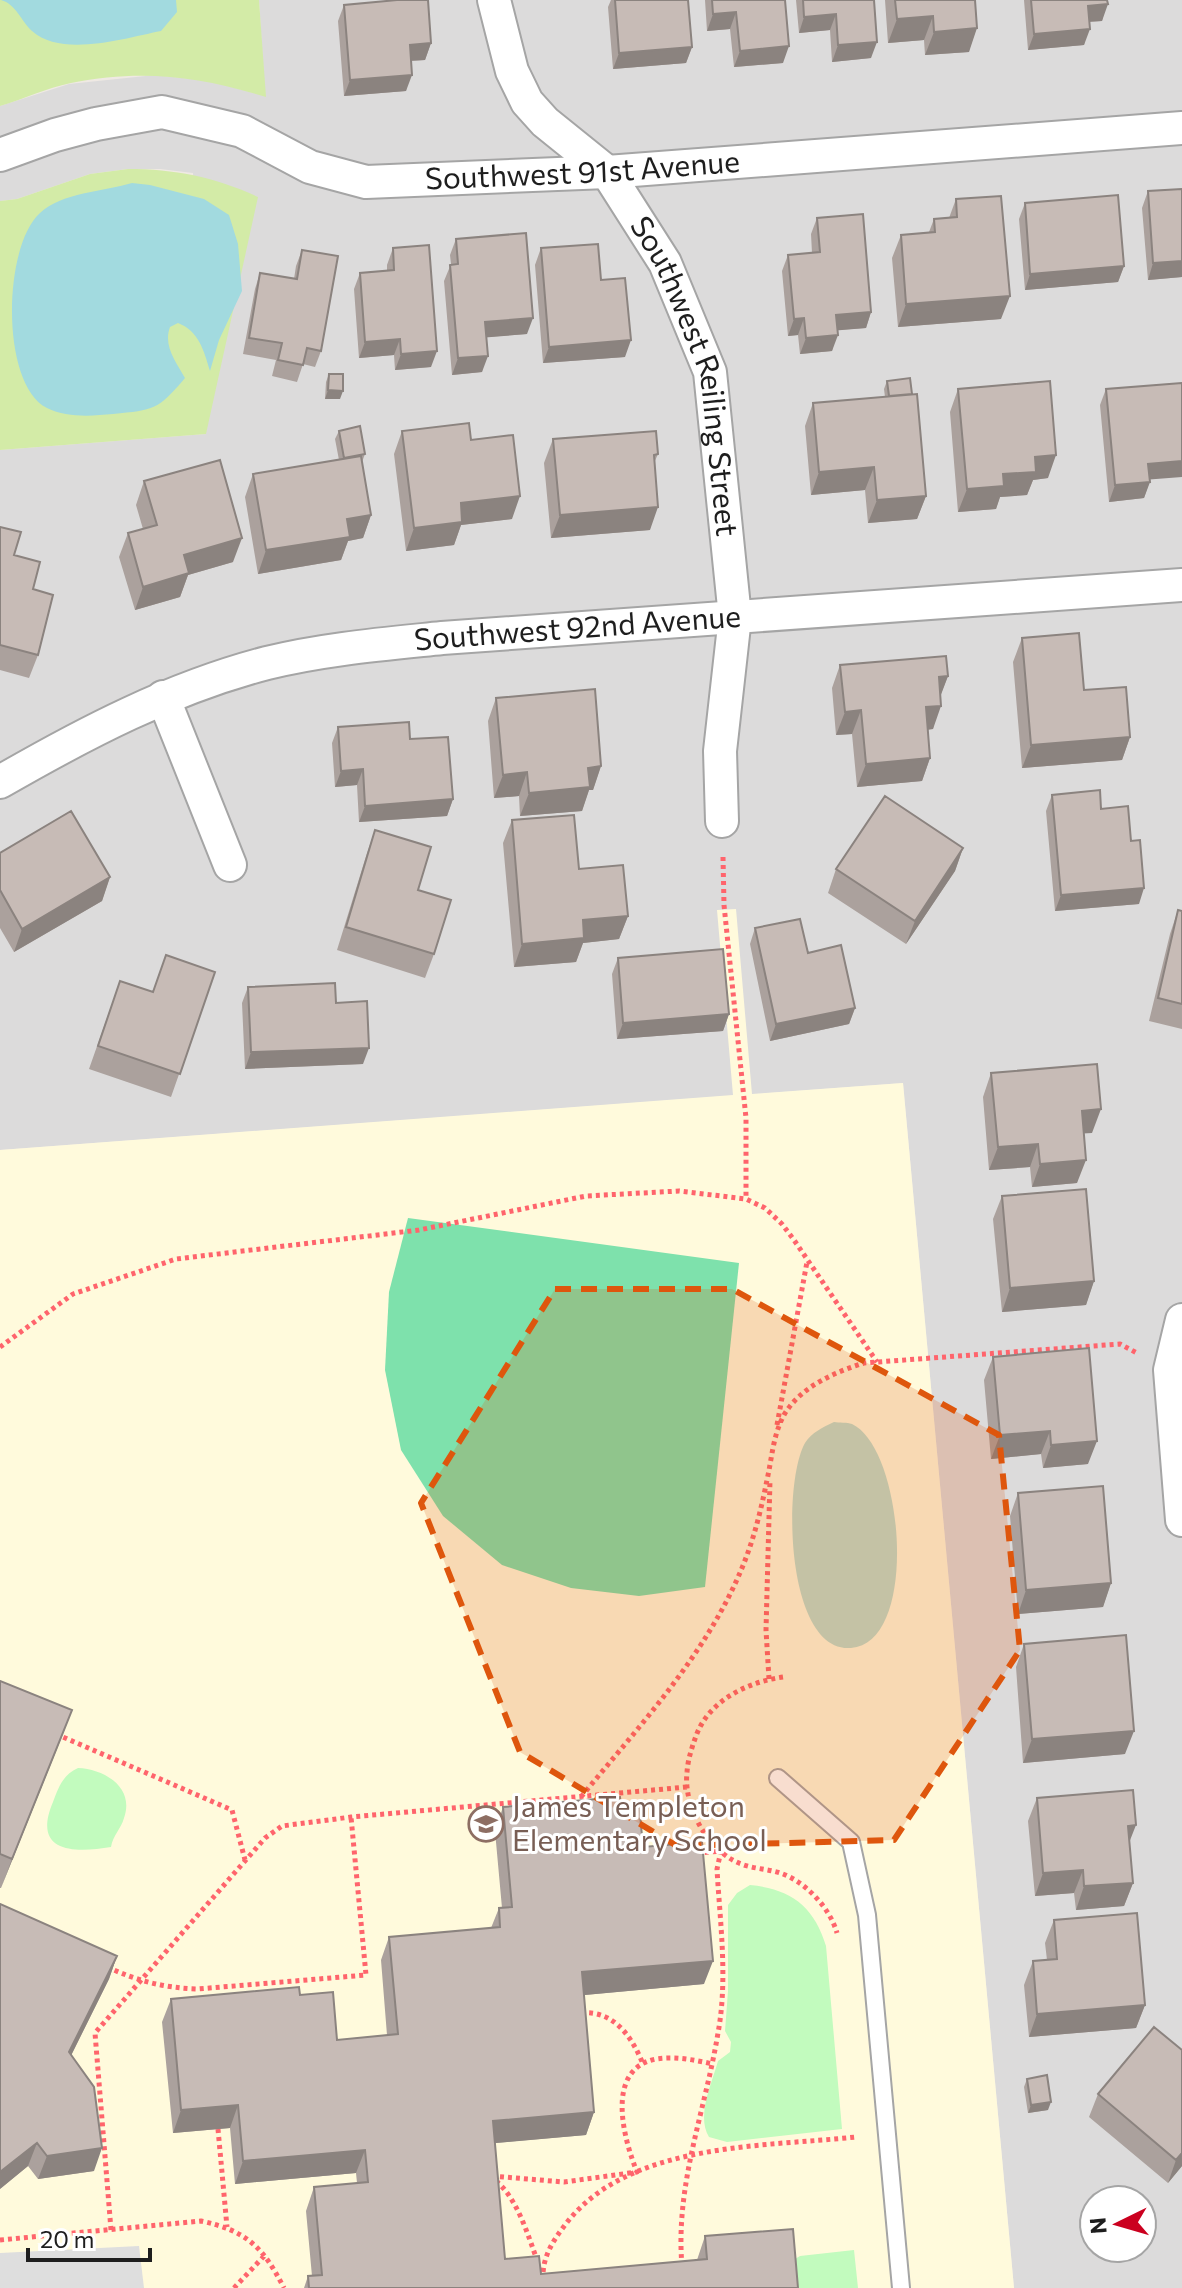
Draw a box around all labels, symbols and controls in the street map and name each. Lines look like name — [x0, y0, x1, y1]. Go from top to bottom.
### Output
street label: Southwest 91st Avenue — [424, 141, 741, 196]
street label: Southwest Reiling Street — [624, 208, 748, 538]
street label: Southwest 92nd Avenue — [412, 596, 742, 657]
place label: James Templeton Elementary School — [512, 1786, 767, 1857]
school or university icon: James Templeton Elementary School — [467, 1805, 505, 1843]
north arrow — [1078, 2184, 1158, 2264]
scale bar — [28, 2212, 150, 2262]
text: N — [1083, 2216, 1112, 2235]
text: 20 m — [40, 2224, 94, 2253]

